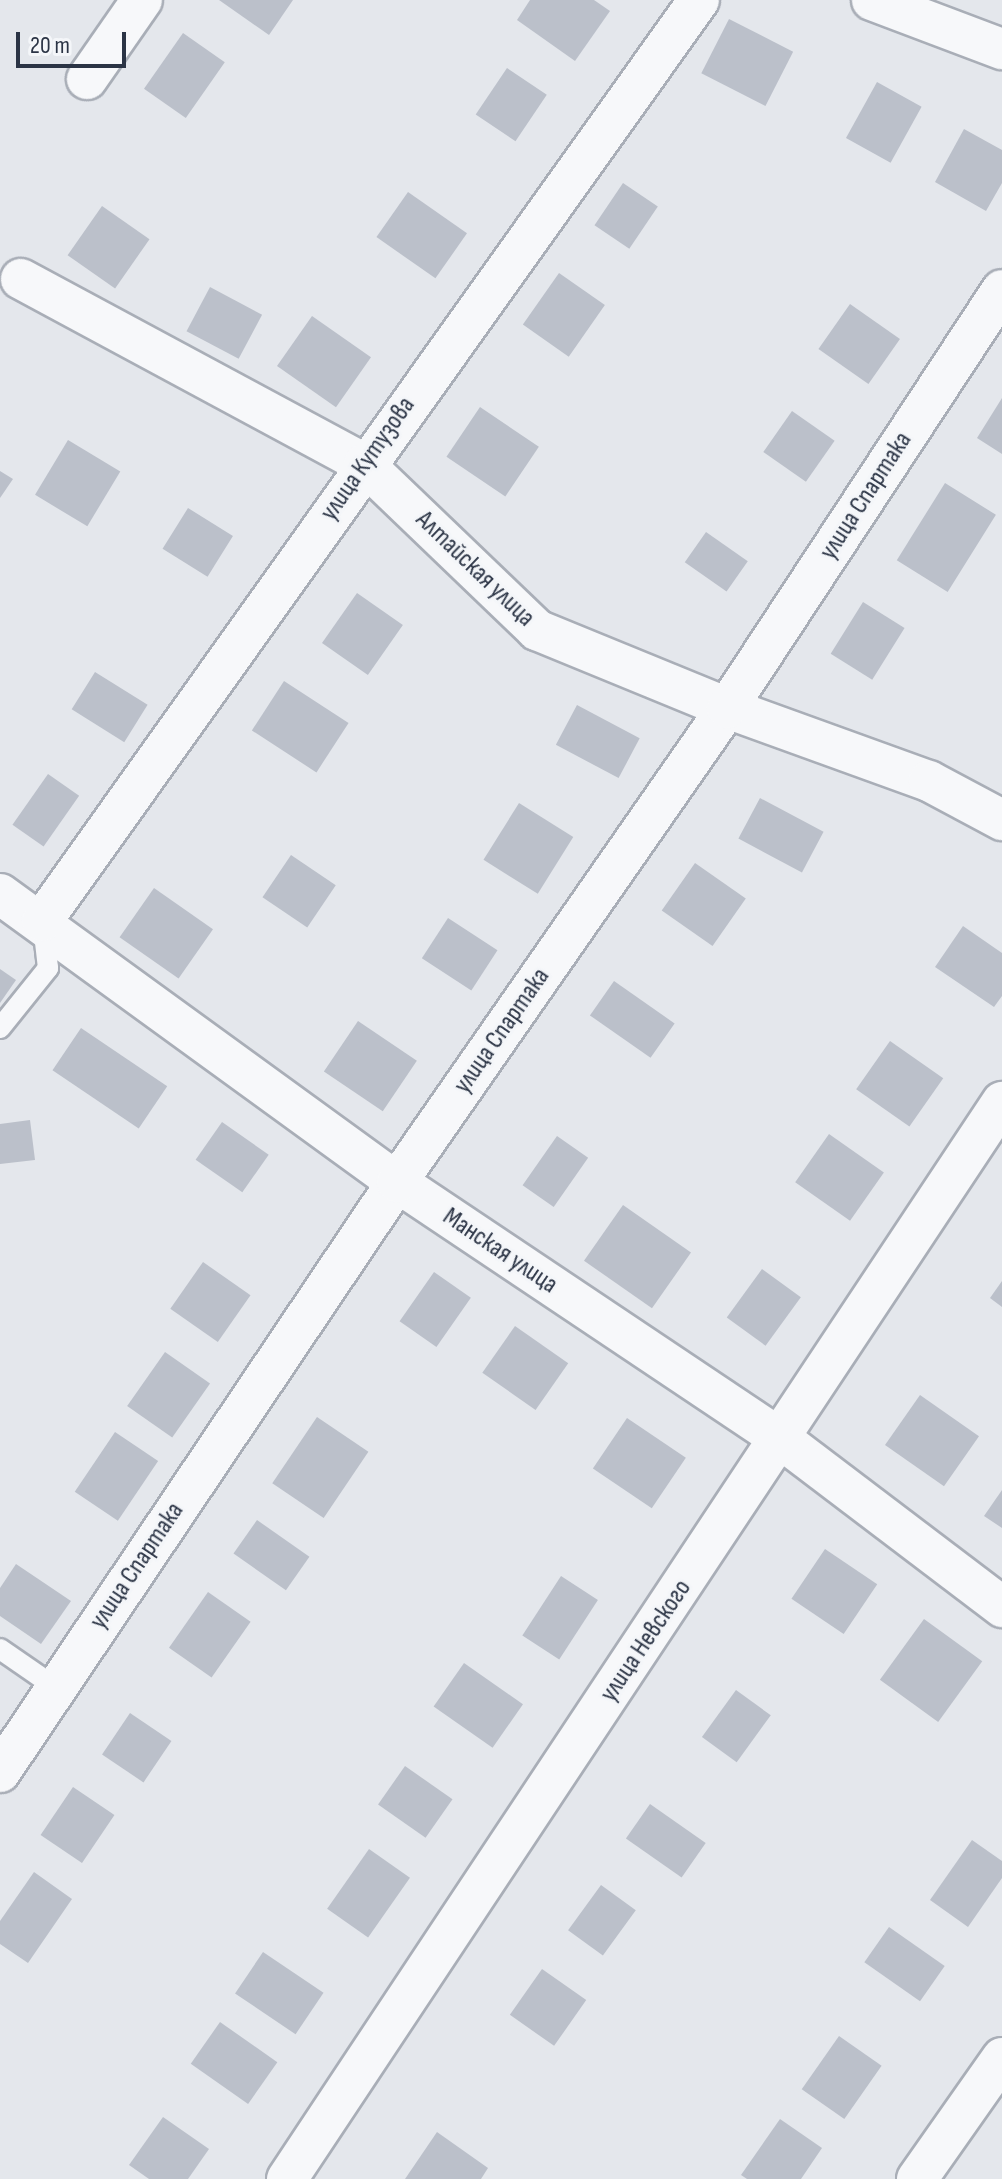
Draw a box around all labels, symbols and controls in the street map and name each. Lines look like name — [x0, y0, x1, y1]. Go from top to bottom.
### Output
scale bar — [20, 16, 130, 66]
text: 20 m — [30, 31, 70, 60]
street label: улица Кутузова — [314, 391, 422, 527]
street label: улица Спартака — [813, 426, 919, 566]
street label: Алтайская улица — [409, 505, 541, 633]
street label: улица Спартака — [447, 962, 557, 1100]
street label: Манская улица — [437, 1201, 563, 1301]
street label: улица Спартака — [83, 1497, 191, 1635]
street label: улица Невского — [594, 1574, 698, 1708]

